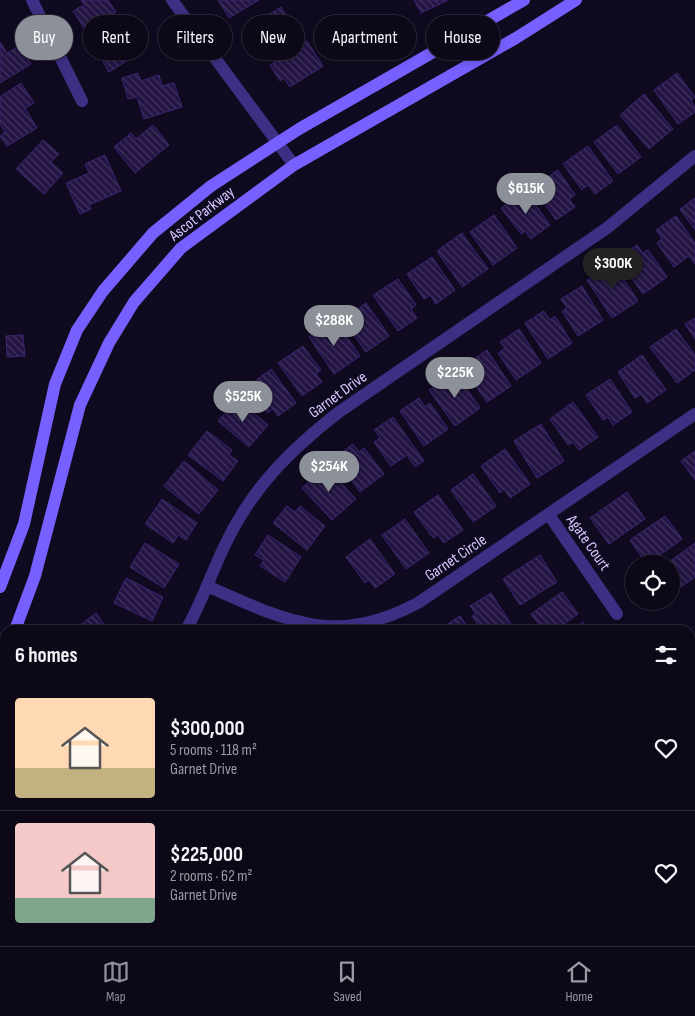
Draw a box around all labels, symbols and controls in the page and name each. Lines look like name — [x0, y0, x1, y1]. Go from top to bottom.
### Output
chip: Buy — [15, 15, 73, 60]
chip: Rent — [83, 15, 148, 60]
chip: Filters — [158, 15, 232, 60]
chip: New — [242, 15, 304, 60]
chip: Apartment — [314, 15, 416, 60]
chip: House — [426, 15, 500, 60]
pin: $615K — [491, 172, 561, 215]
text: $615K — [508, 179, 544, 198]
street label: Ascot Parkway — [165, 183, 238, 246]
pin: $300K — [578, 248, 648, 290]
text: $300K — [594, 254, 632, 273]
pin: $288K — [299, 304, 369, 347]
text: $288K — [315, 311, 353, 330]
pin: $225K — [420, 356, 490, 399]
text: $225K — [436, 363, 474, 382]
street label: Garnet Drive — [305, 368, 371, 422]
pin: $525K — [208, 380, 278, 423]
text: $525K — [224, 387, 262, 406]
pin: $254K — [294, 450, 364, 493]
text: $254K — [310, 457, 348, 476]
street label: Agate Court — [561, 511, 614, 575]
street label: Garnet Circle — [422, 530, 490, 586]
map controls — [625, 555, 680, 610]
button: locate — [625, 555, 680, 610]
icon: filters — [652, 641, 680, 669]
text: 6 homes — [15, 643, 78, 668]
text: $300,000 — [170, 716, 244, 741]
icon: home — [55, 718, 115, 778]
icon: heart — [652, 734, 680, 762]
text: 5 rooms · 118 m² — [170, 741, 257, 760]
text: Garnet Drive — [170, 760, 237, 779]
text: $225,000 — [170, 842, 243, 867]
icon: home — [55, 843, 115, 903]
icon: heart — [652, 859, 680, 887]
text: 2 rooms · 62 m² — [170, 867, 253, 886]
text: Garnet Drive — [170, 886, 237, 905]
tab: Map — [102, 958, 130, 1005]
tab: Saved — [333, 958, 362, 1005]
tab: Home — [565, 958, 593, 1005]

